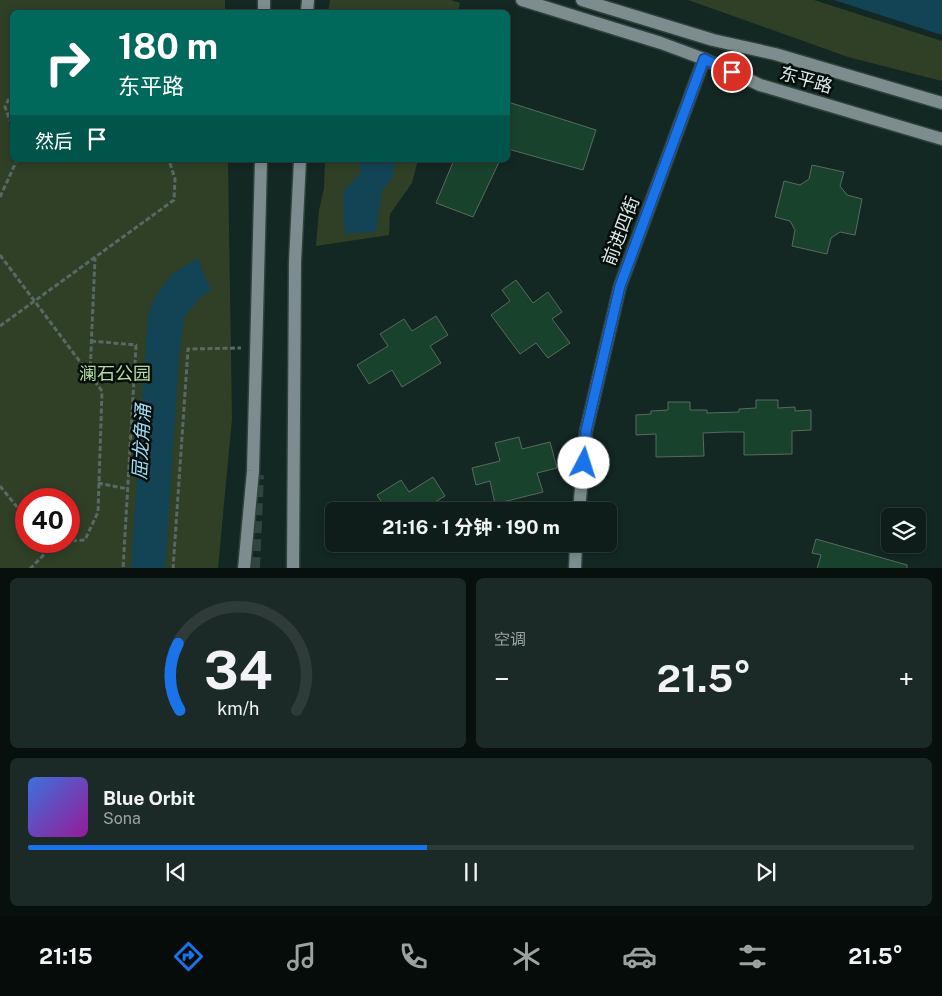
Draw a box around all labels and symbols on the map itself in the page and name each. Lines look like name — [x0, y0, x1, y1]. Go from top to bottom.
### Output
pin — [711, 51, 753, 93]
street label: 东平路 — [777, 62, 835, 97]
street label: 前进四街 — [598, 193, 643, 268]
park label: 澜石公园 — [79, 363, 151, 384]
water label: 屈龙角涌 — [128, 401, 154, 481]
position arrow — [557, 436, 609, 488]
speed limit sign: 40 — [15, 488, 80, 553]

